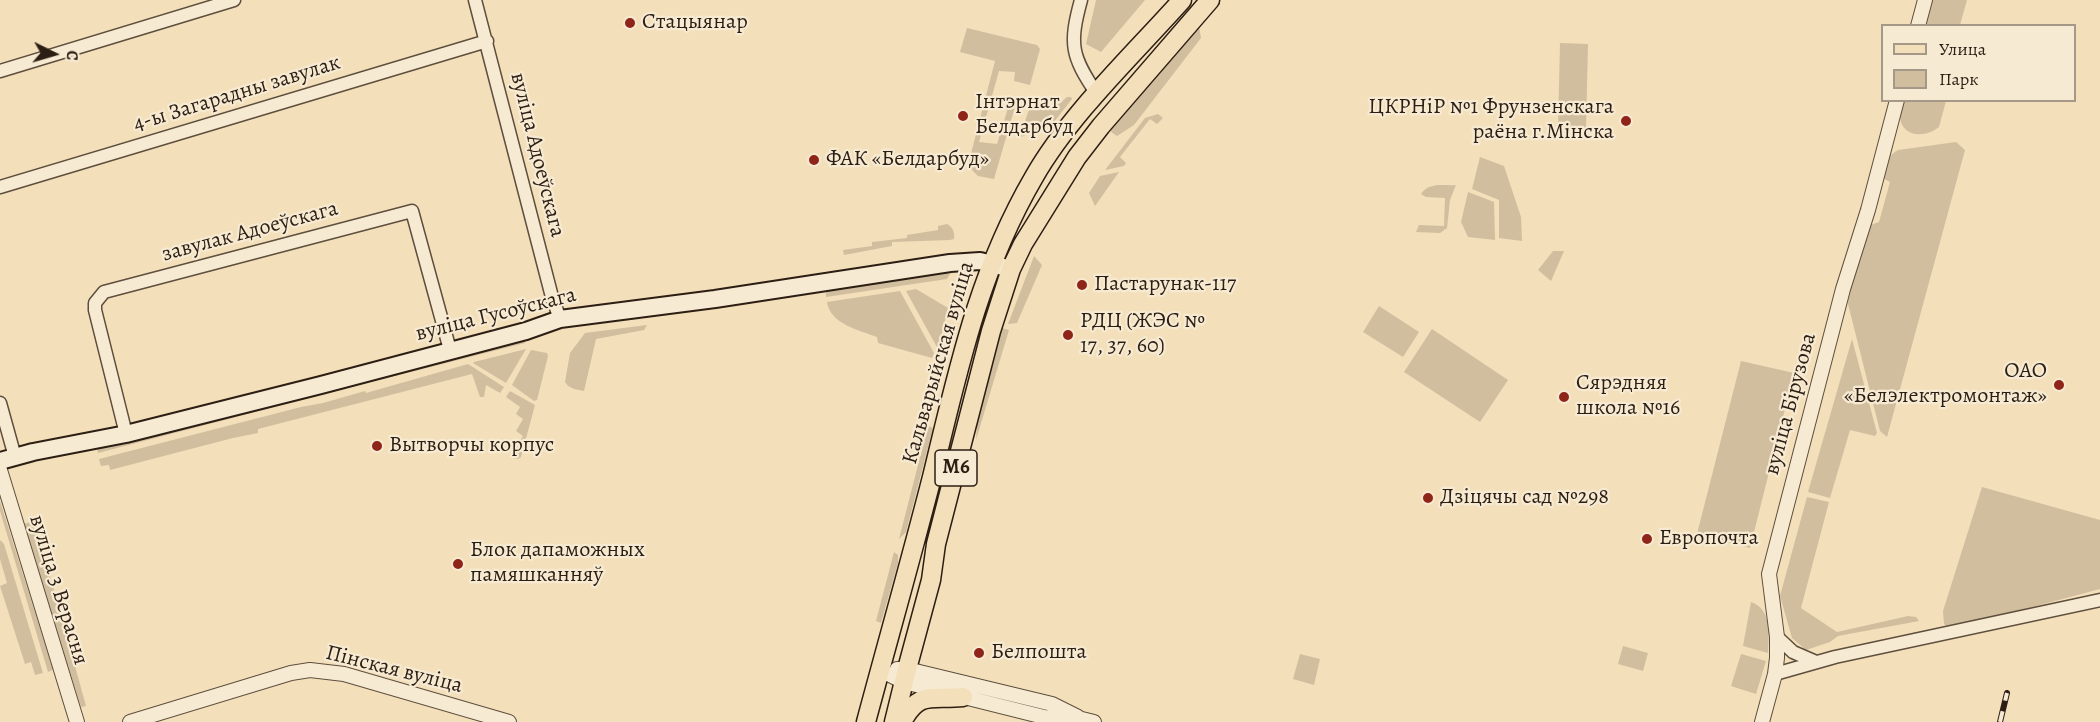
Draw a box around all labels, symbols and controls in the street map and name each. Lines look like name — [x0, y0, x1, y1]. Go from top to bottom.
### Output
place label: Стацыянар — [642, 10, 748, 36]
marker: Стацыянар — [623, 16, 637, 30]
north arrow — [24, 24, 84, 84]
legend — [1881, 24, 2076, 102]
text: Улица — [1939, 37, 1986, 61]
text: С — [61, 50, 83, 61]
street label: 4-ы Загарадны завулак — [130, 50, 344, 138]
text: Парк — [1939, 67, 1979, 91]
street label: вуліца Адоеўскага — [504, 70, 570, 240]
place label: Інтэрнат Белдарбуд — [975, 90, 1074, 142]
place label: ЦКРНіР №1 Фрунзенскага раёна г.Мінска — [1369, 95, 1614, 146]
marker: Інтэрнат Белдарбуд — [956, 109, 970, 123]
marker: ЦКРНіР №1 Фрунзенскага раёна г.Мінска — [1619, 114, 1633, 128]
place label: ФАК «Белдарбуд» — [826, 147, 989, 173]
marker: ФАК «Белдарбуд» — [807, 153, 821, 167]
street label: завулак Адоеўскага — [159, 196, 341, 268]
street label: Кальварыйская вуліца — [897, 259, 981, 467]
place label: Пастарунак-117 — [1094, 272, 1236, 298]
marker: Пастарунак-117 — [1075, 278, 1089, 292]
street label: вуліца Гусоўскага — [413, 282, 579, 348]
place label: РДЦ (ЖЭС № 17, 37, 60) — [1080, 309, 1205, 360]
marker: РДЦ (ЖЭС № 17, 37, 60) — [1061, 328, 1075, 342]
street label: вуліца Бірузова — [1759, 330, 1823, 478]
place label: ОАО «Белэлектромонтаж» — [1844, 359, 2047, 410]
place label: Сярэдняя школа №16 — [1576, 371, 1680, 422]
marker: ОАО «Белэлектромонтаж» — [2052, 378, 2066, 392]
marker: Сярэдняя школа №16 — [1557, 390, 1571, 404]
place label: Вытворчы корпус — [389, 433, 554, 459]
marker: Вытворчы корпус — [370, 439, 384, 453]
road number: М6 — [935, 450, 977, 486]
place label: Дзіцячы сад №298 — [1440, 485, 1609, 511]
marker: Дзіцячы сад №298 — [1421, 491, 1435, 505]
street label: вуліца 3 Верасня — [23, 512, 93, 668]
place label: Европочта — [1659, 526, 1759, 552]
marker: Европочта — [1640, 532, 1654, 546]
place label: Блок дапаможных памяшканняў — [470, 538, 645, 590]
marker: Блок дапаможных памяшканняў — [451, 557, 465, 571]
street label: Пінская вуліца — [323, 640, 465, 700]
place label: Белпошта — [991, 640, 1087, 666]
marker: Белпошта — [972, 646, 986, 660]

